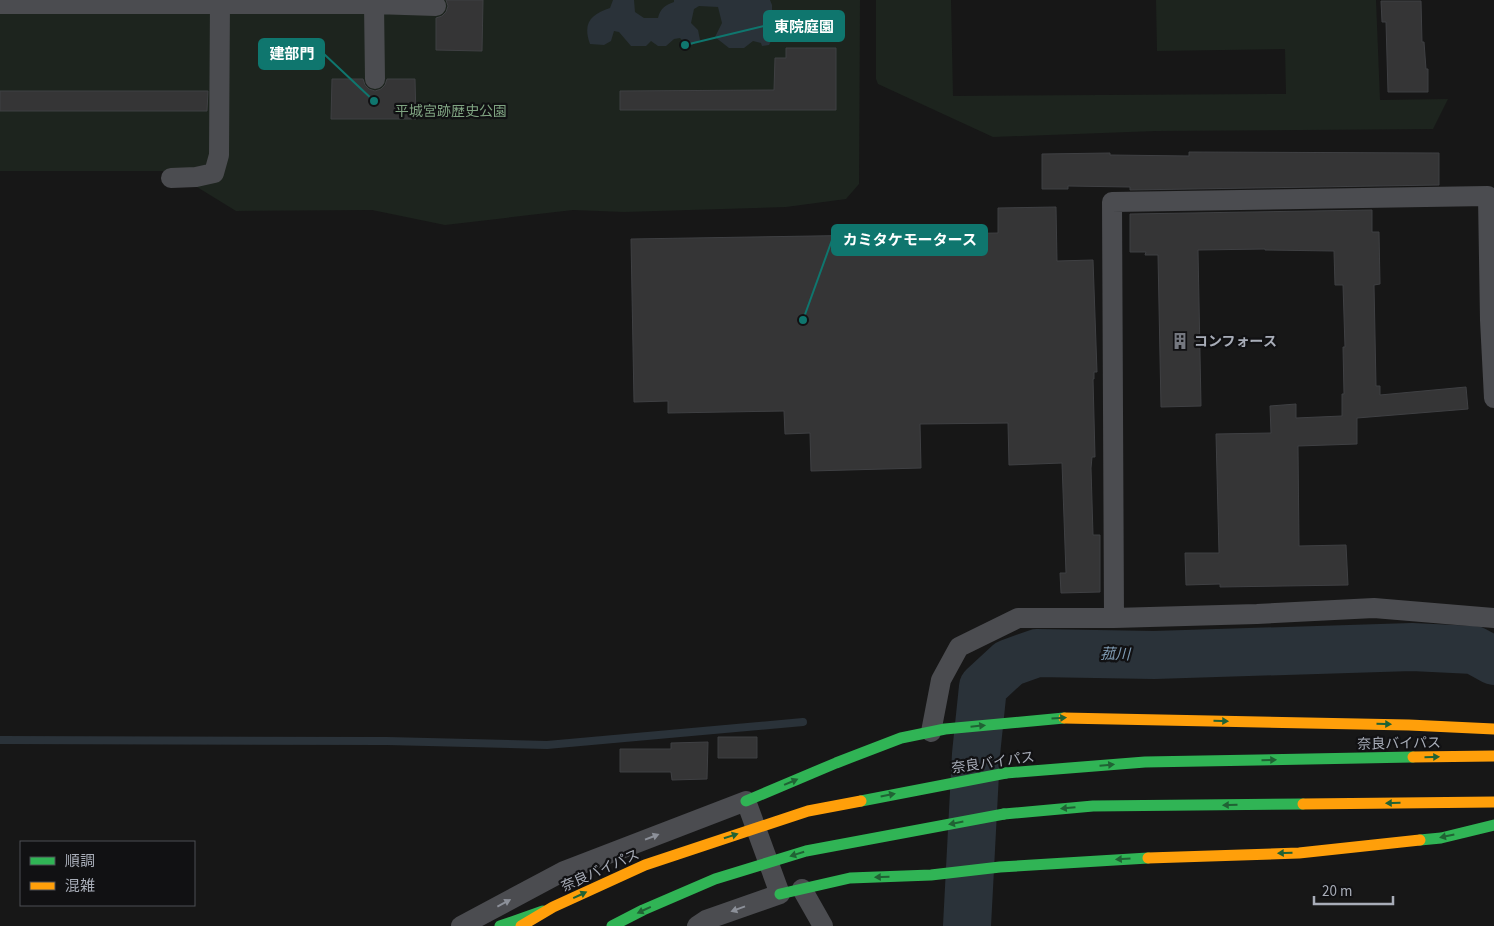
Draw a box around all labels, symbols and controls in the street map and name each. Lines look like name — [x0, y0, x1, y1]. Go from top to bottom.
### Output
callout: 東院庭園 — [764, 11, 844, 41]
text: 東院庭園 — [774, 17, 834, 38]
callout: 建部門 — [259, 39, 324, 69]
text: 建部門 — [269, 44, 315, 65]
park label: 平城宮跡歴史公園 — [395, 102, 507, 122]
callout: カミタケモータース — [832, 225, 987, 255]
text: カミタケモータース — [843, 230, 977, 251]
building icon: コンフォース — [1170, 331, 1190, 351]
place label: コンフォース — [1194, 332, 1277, 352]
water label: 菰川 — [1100, 644, 1132, 665]
one-way arrow — [1051, 714, 1067, 722]
one-way arrow — [1213, 717, 1229, 725]
one-way arrow — [1376, 720, 1392, 728]
one-way arrow — [970, 722, 986, 730]
street label: 奈良バイパス — [1357, 733, 1441, 755]
street label: 奈良バイパス — [950, 747, 1036, 779]
one-way arrow — [1424, 753, 1440, 761]
one-way arrow — [1261, 756, 1277, 764]
one-way arrow — [1099, 760, 1115, 768]
one-way arrow — [784, 778, 798, 786]
one-way arrow — [880, 791, 895, 799]
one-way arrow — [1385, 799, 1401, 807]
one-way arrow — [1222, 801, 1238, 809]
one-way arrow — [1060, 805, 1076, 813]
one-way arrow — [948, 819, 964, 827]
one-way arrow — [724, 832, 739, 840]
one-way arrow — [1439, 832, 1454, 840]
one-way arrow — [645, 833, 660, 840]
legend — [20, 841, 195, 906]
street label: 奈良バイパス — [558, 845, 643, 897]
one-way arrow — [1277, 850, 1293, 858]
text: 順調 — [65, 851, 95, 872]
one-way arrow — [789, 851, 804, 858]
one-way arrow — [1114, 856, 1130, 864]
one-way arrow — [874, 873, 890, 881]
scale bar — [1314, 874, 1393, 906]
text: 混雑 — [65, 876, 95, 897]
text: 20 m — [1322, 881, 1352, 902]
one-way arrow — [573, 891, 587, 899]
one-way arrow — [497, 899, 511, 907]
one-way arrow — [730, 905, 745, 913]
one-way arrow — [637, 906, 651, 914]

